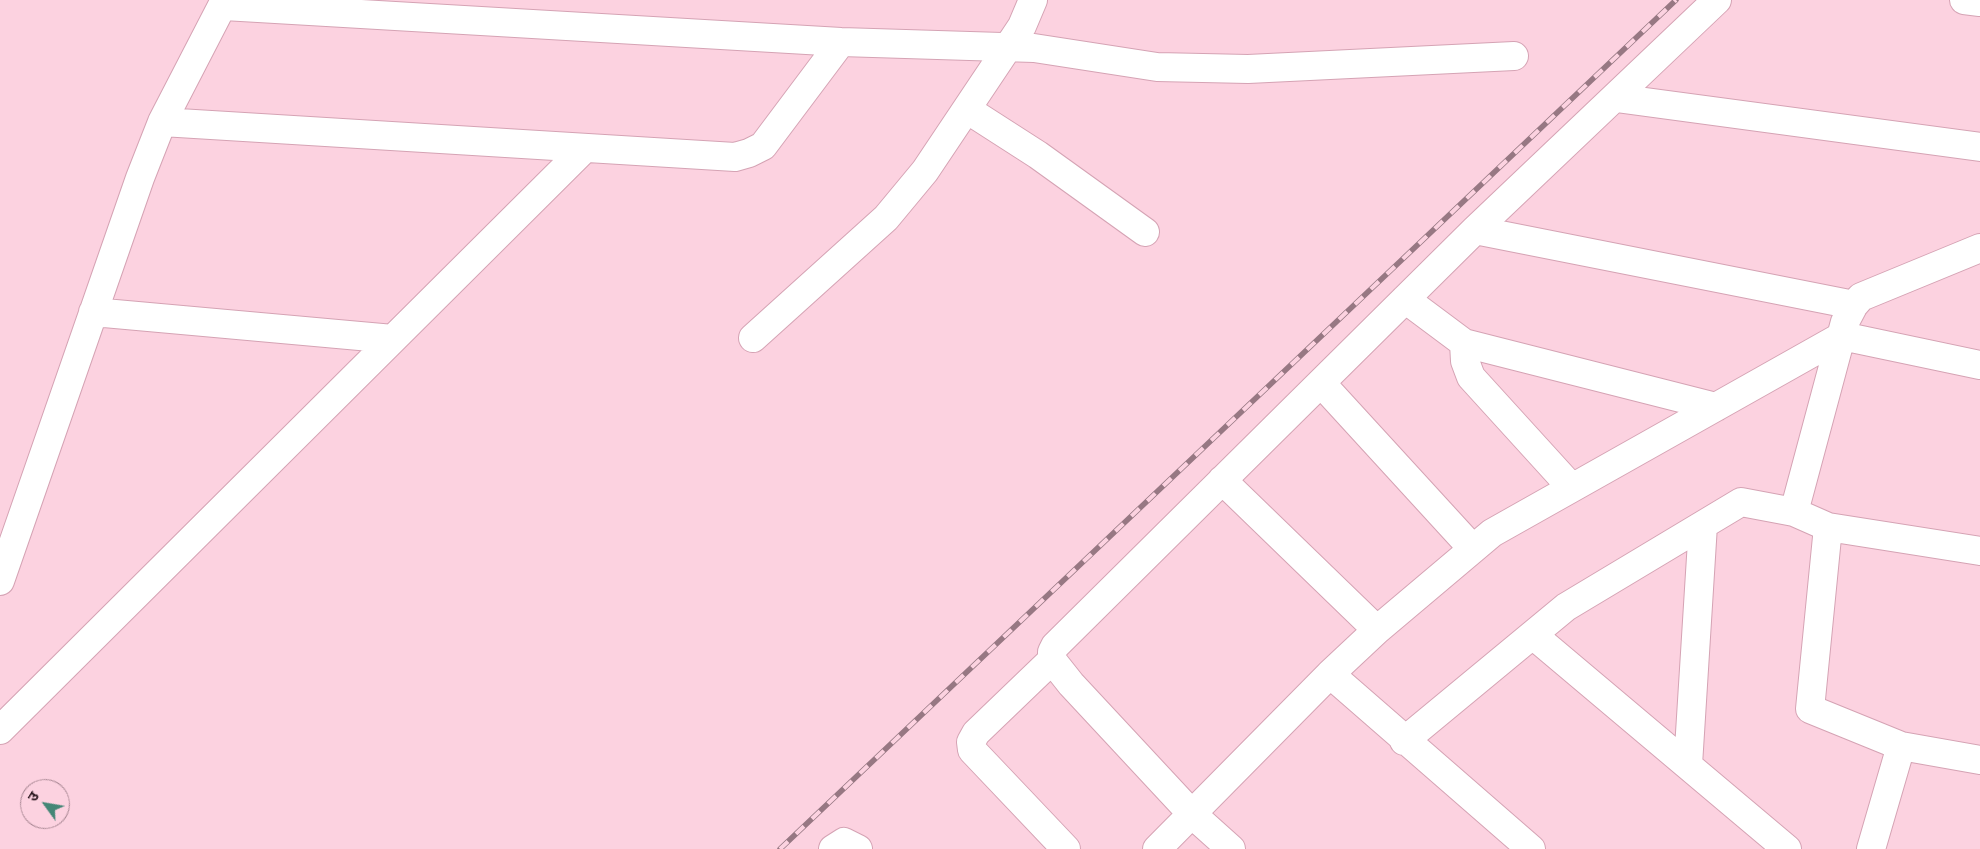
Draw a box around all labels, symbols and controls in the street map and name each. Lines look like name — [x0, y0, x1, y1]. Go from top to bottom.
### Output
north arrow — [20, 779, 70, 829]
text: उ — [23, 788, 43, 805]

